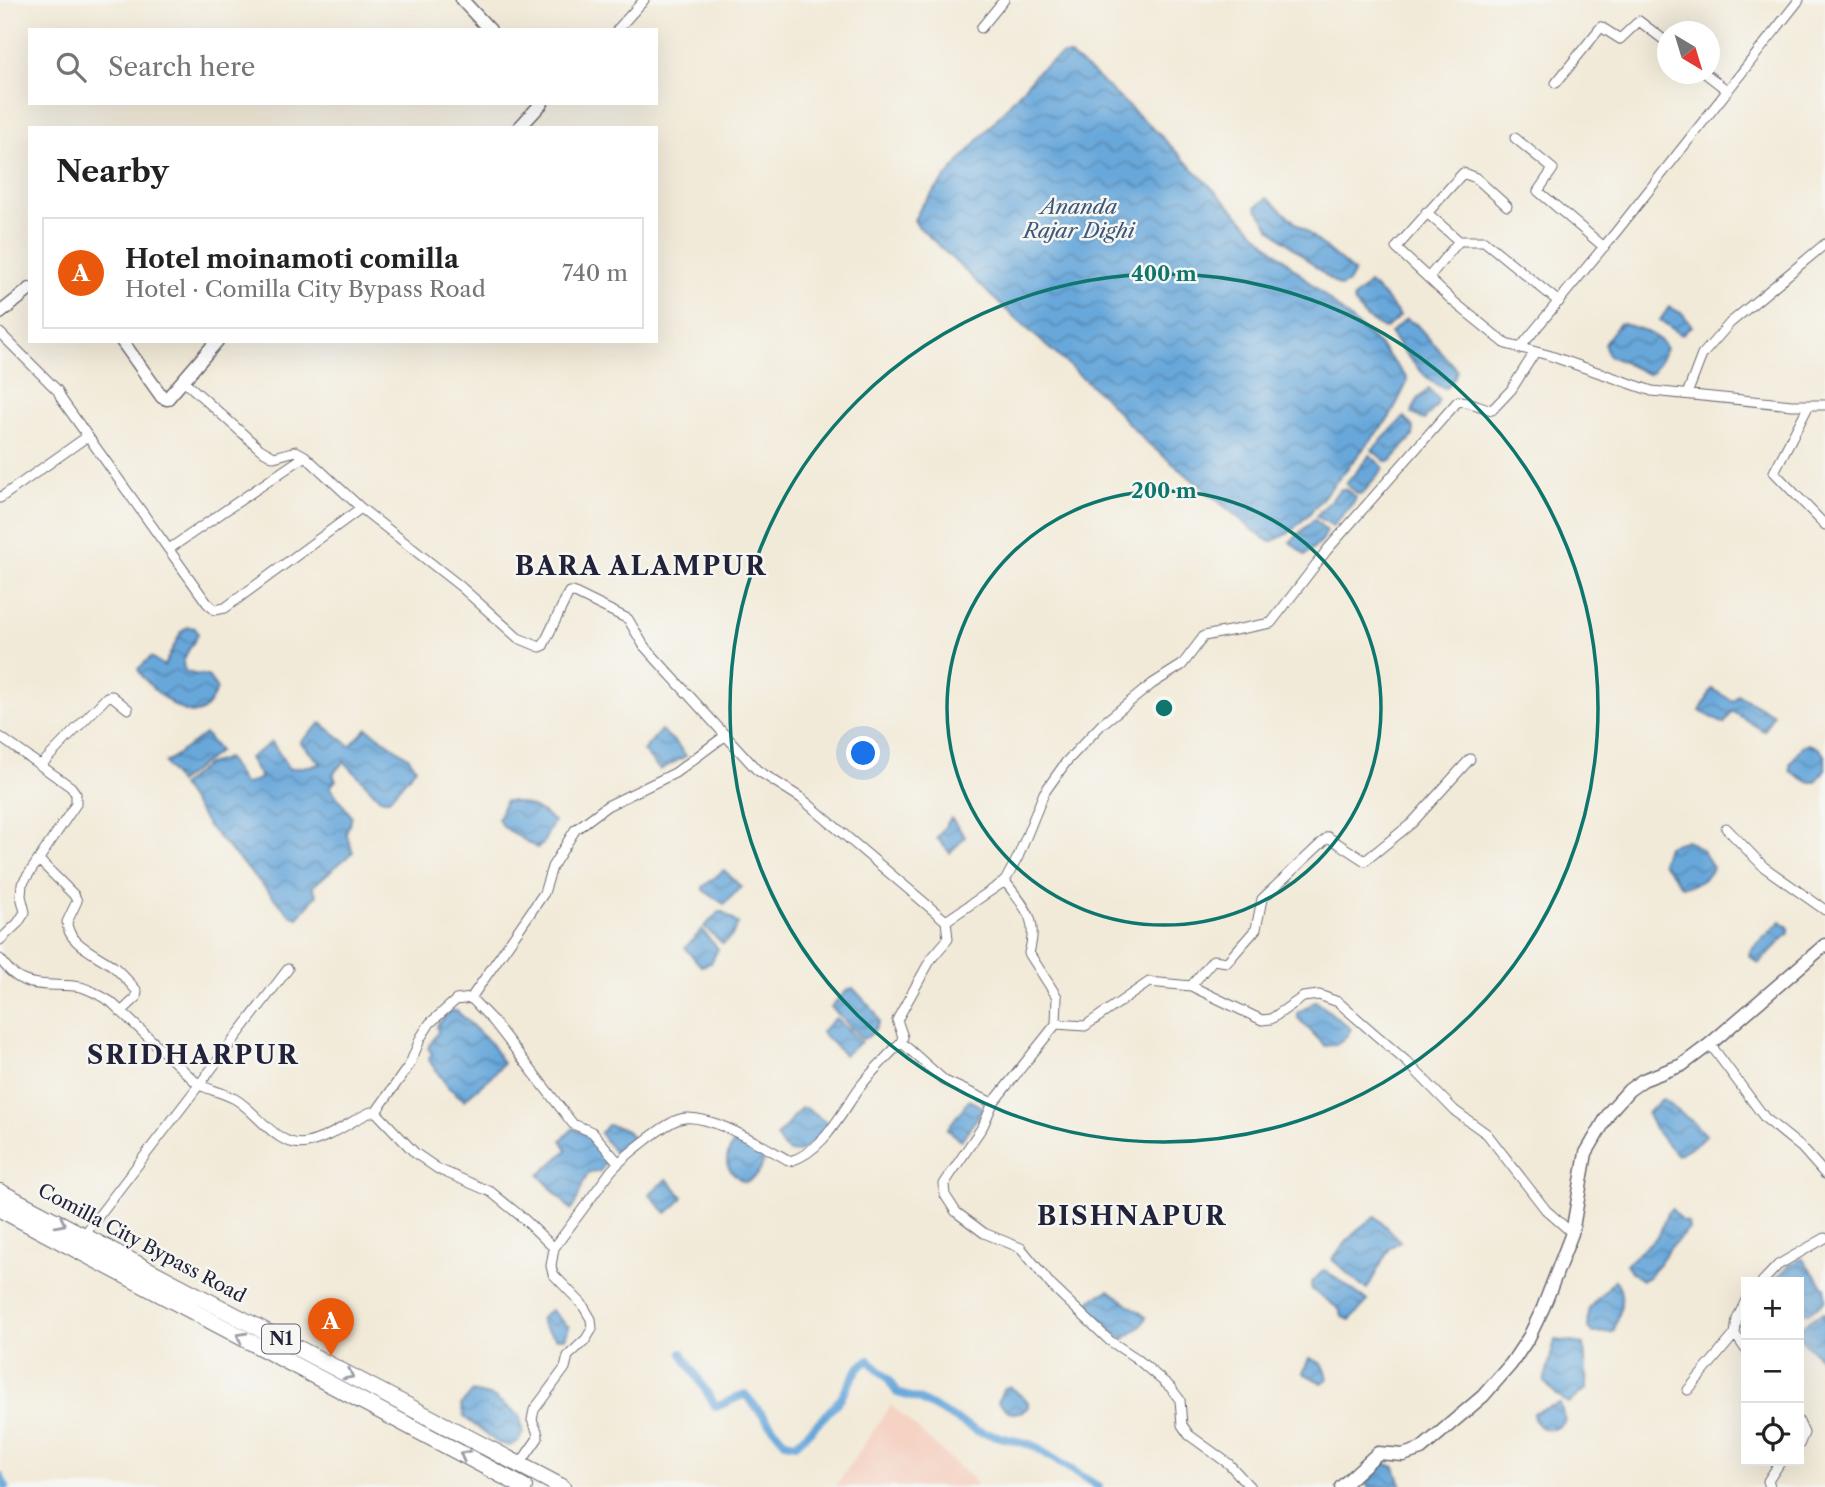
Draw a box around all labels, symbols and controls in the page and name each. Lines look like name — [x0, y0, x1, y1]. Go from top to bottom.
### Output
north arrow — [1657, 21, 1720, 84]
search box — [28, 28, 658, 105]
icon: search — [52, 48, 90, 86]
text: Search here — [108, 51, 255, 83]
text: Nearby — [56, 153, 169, 190]
water label: Ananda Rajar Dighi — [1021, 194, 1136, 243]
text: Hotel moinamoti comilla — [125, 243, 459, 275]
text: A — [72, 259, 90, 287]
text: 740 m — [562, 259, 628, 287]
text: 400 m — [1131, 261, 1197, 286]
text: Hotel · Comilla City Bypass Road — [125, 275, 486, 303]
text: 200 m — [1131, 478, 1197, 503]
district label: BARA ALAMPUR — [515, 550, 767, 582]
centre of rings — [1152, 696, 1176, 720]
your location — [846, 736, 880, 770]
district label: SRIDHARPUR — [87, 1039, 299, 1071]
street label: Comilla City Bypass Road — [34, 1178, 250, 1308]
district label: BISHNAPUR — [1037, 1200, 1227, 1232]
one-way arrow — [54, 1215, 66, 1229]
map controls — [1741, 1277, 1804, 1466]
button: + — [1741, 1277, 1804, 1340]
pin: A — [308, 1298, 354, 1356]
road number: N1 — [262, 1324, 300, 1354]
one-way arrow — [236, 1332, 248, 1345]
button: − — [1741, 1340, 1804, 1403]
one-way arrow — [342, 1366, 354, 1380]
button: locate — [1741, 1403, 1804, 1466]
one-way arrow — [459, 1450, 471, 1463]

